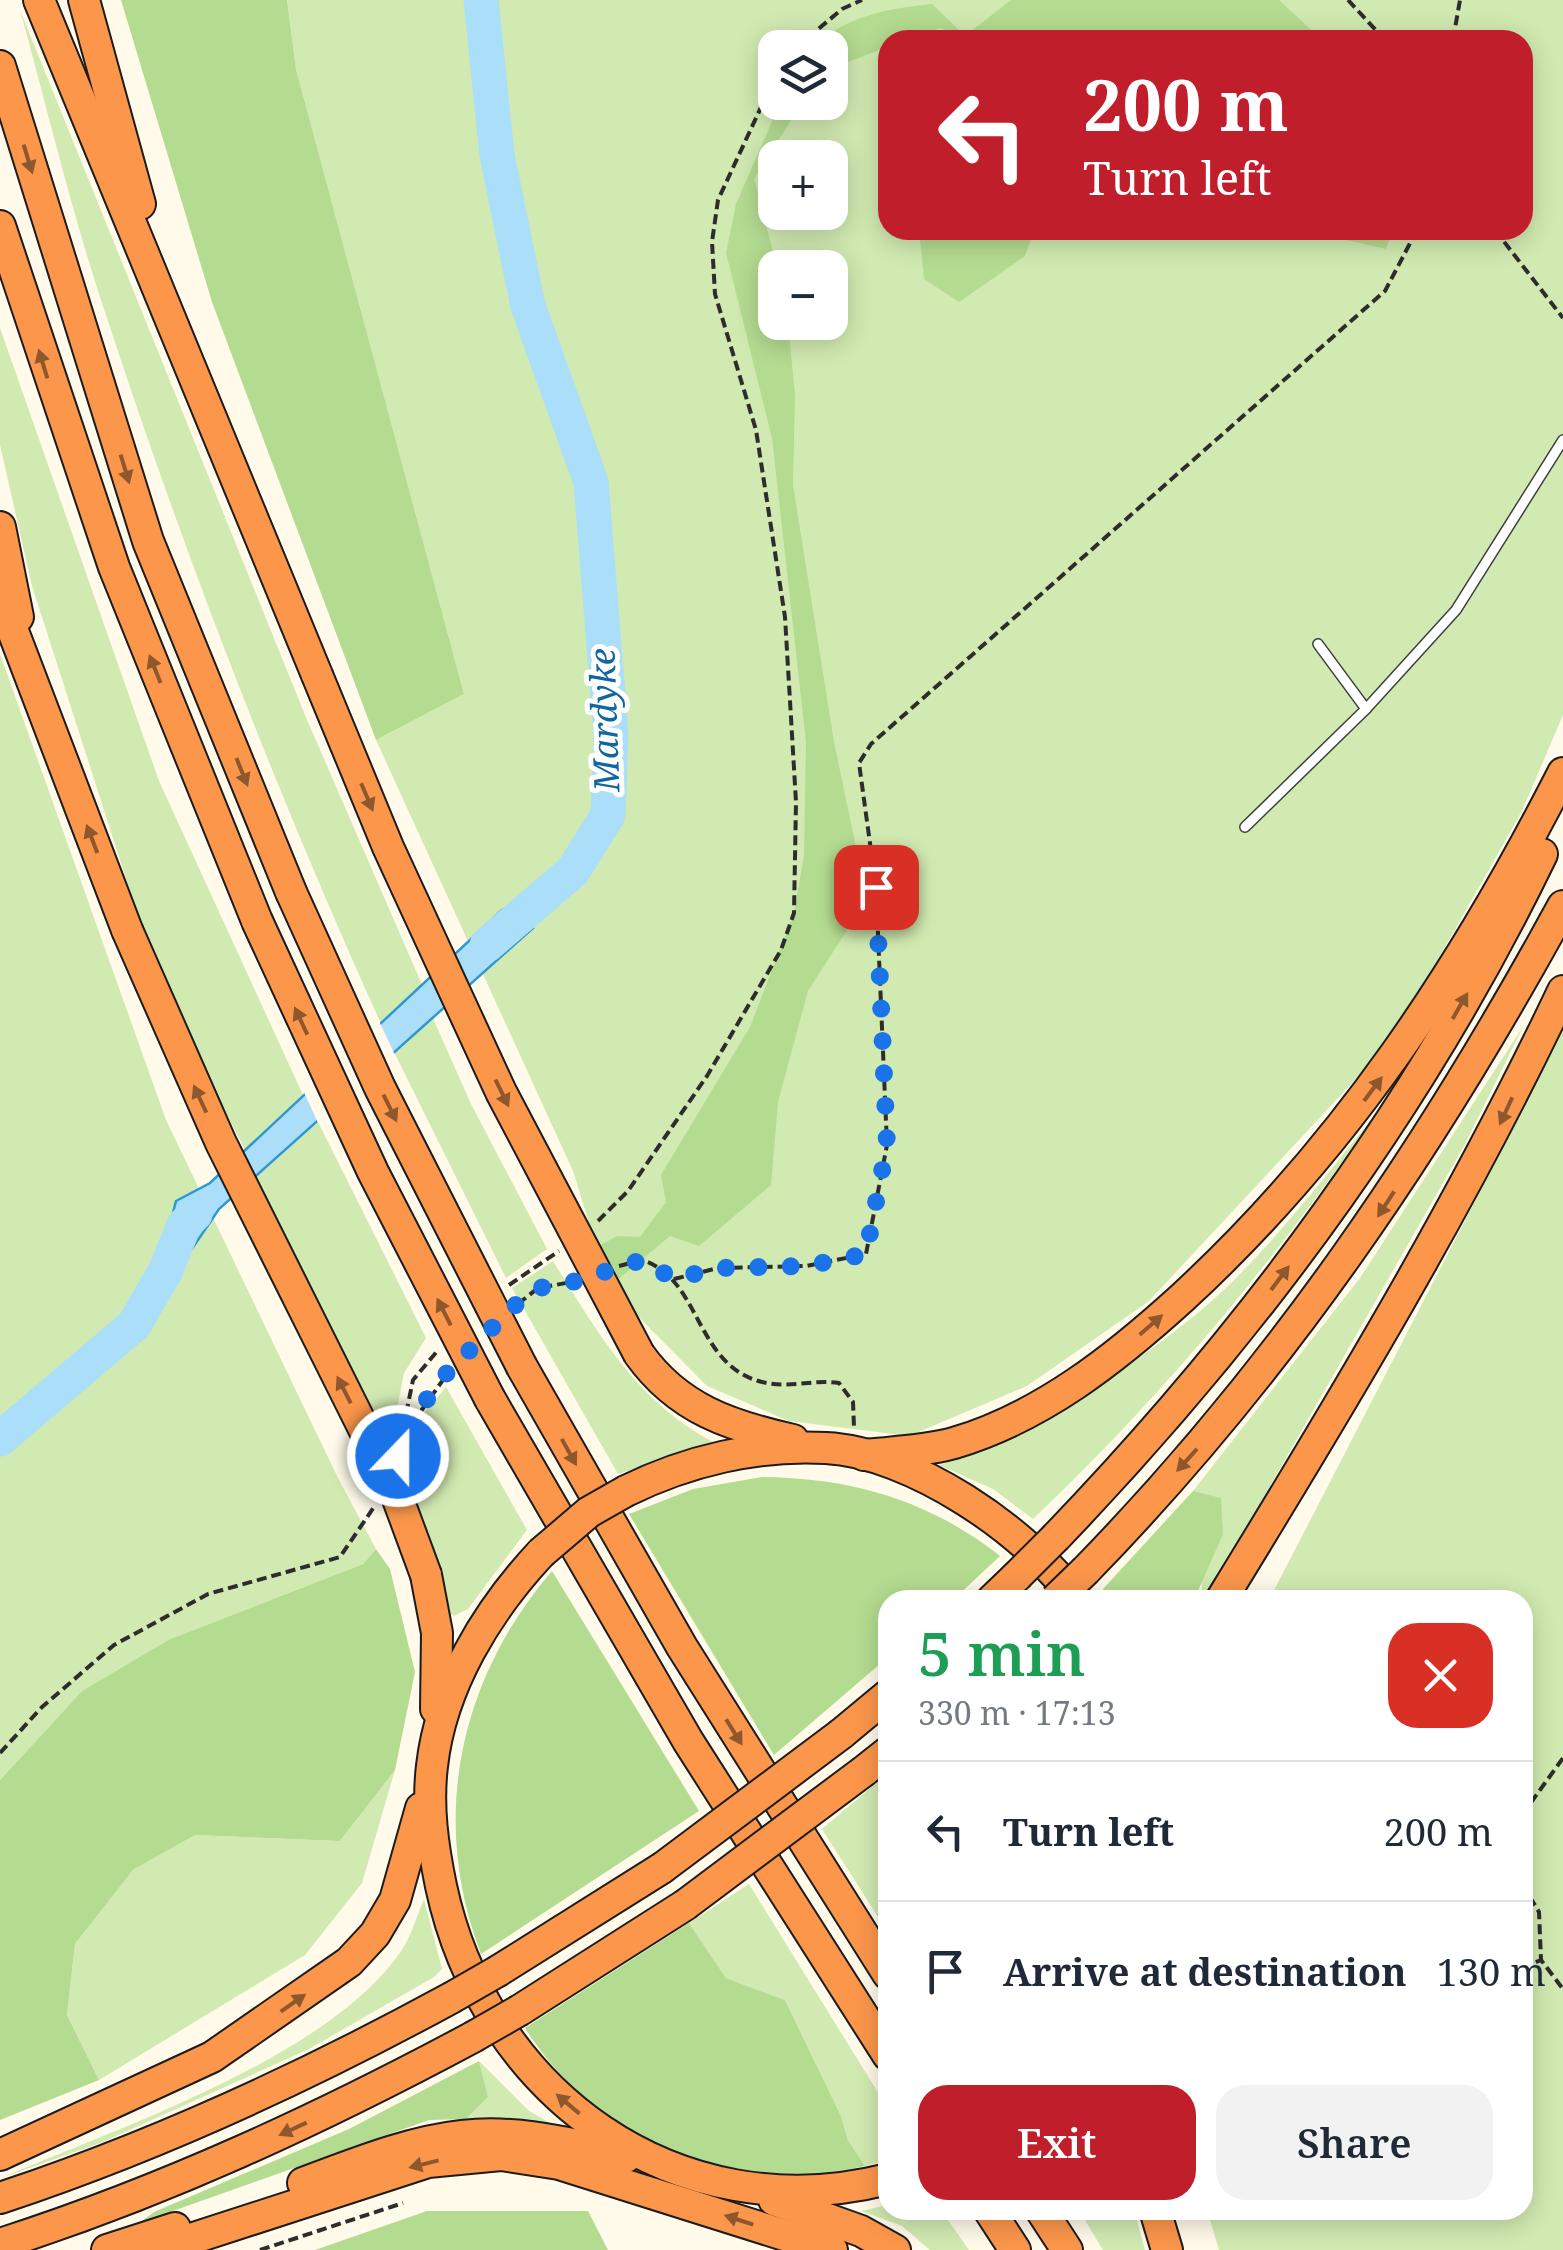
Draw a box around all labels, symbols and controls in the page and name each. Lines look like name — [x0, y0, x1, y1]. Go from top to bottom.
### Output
map controls — [758, 30, 848, 340]
button: layers — [758, 30, 848, 120]
text: 200 m — [1083, 56, 1289, 152]
icon: left — [918, 70, 1048, 200]
button: + — [758, 140, 848, 230]
one-way arrow — [21, 145, 36, 175]
text: Turn left — [1083, 147, 1272, 208]
button: − — [758, 250, 848, 340]
one-way arrow — [35, 348, 50, 378]
one-way arrow — [118, 455, 133, 485]
water label: Mardyke — [578, 647, 630, 794]
one-way arrow — [147, 653, 163, 683]
one-way arrow — [235, 758, 251, 788]
one-way arrow — [359, 783, 375, 812]
one-way arrow — [83, 823, 99, 853]
pin — [834, 845, 919, 930]
icon: arrive — [849, 860, 904, 915]
one-way arrow — [1451, 992, 1468, 1020]
one-way arrow — [293, 1006, 310, 1035]
one-way arrow — [1363, 1076, 1383, 1102]
one-way arrow — [493, 1079, 510, 1108]
one-way arrow — [192, 1084, 209, 1113]
one-way arrow — [381, 1094, 398, 1123]
one-way arrow — [1498, 1096, 1515, 1125]
one-way arrow — [1377, 1190, 1395, 1217]
one-way arrow — [1269, 1265, 1289, 1291]
one-way arrow — [436, 1298, 453, 1327]
one-way arrow — [1139, 1315, 1164, 1337]
one-way arrow — [336, 1376, 353, 1405]
position arrow — [346, 1404, 450, 1508]
one-way arrow — [559, 1438, 577, 1466]
one-way arrow — [1176, 1448, 1199, 1472]
text: 5 min — [918, 1612, 1086, 1694]
button: close — [1388, 1623, 1493, 1728]
text: 330 m · 17:13 — [918, 1691, 1116, 1734]
one-way arrow — [725, 1718, 742, 1746]
icon: left — [918, 1804, 973, 1859]
text: Turn left — [1003, 1805, 1174, 1857]
text: 200 m — [1383, 1805, 1493, 1857]
icon: arrive — [918, 1944, 973, 1999]
text: Arrive at destination — [1003, 1945, 1407, 1997]
text: 130 m — [1437, 1945, 1546, 1997]
one-way arrow — [280, 1994, 306, 2013]
button: Exit — [918, 2085, 1196, 2200]
button: Share — [1216, 2085, 1493, 2200]
one-way arrow — [555, 2094, 580, 2116]
one-way arrow — [278, 2121, 307, 2138]
one-way arrow — [409, 2157, 440, 2172]
one-way arrow — [724, 2212, 754, 2227]

